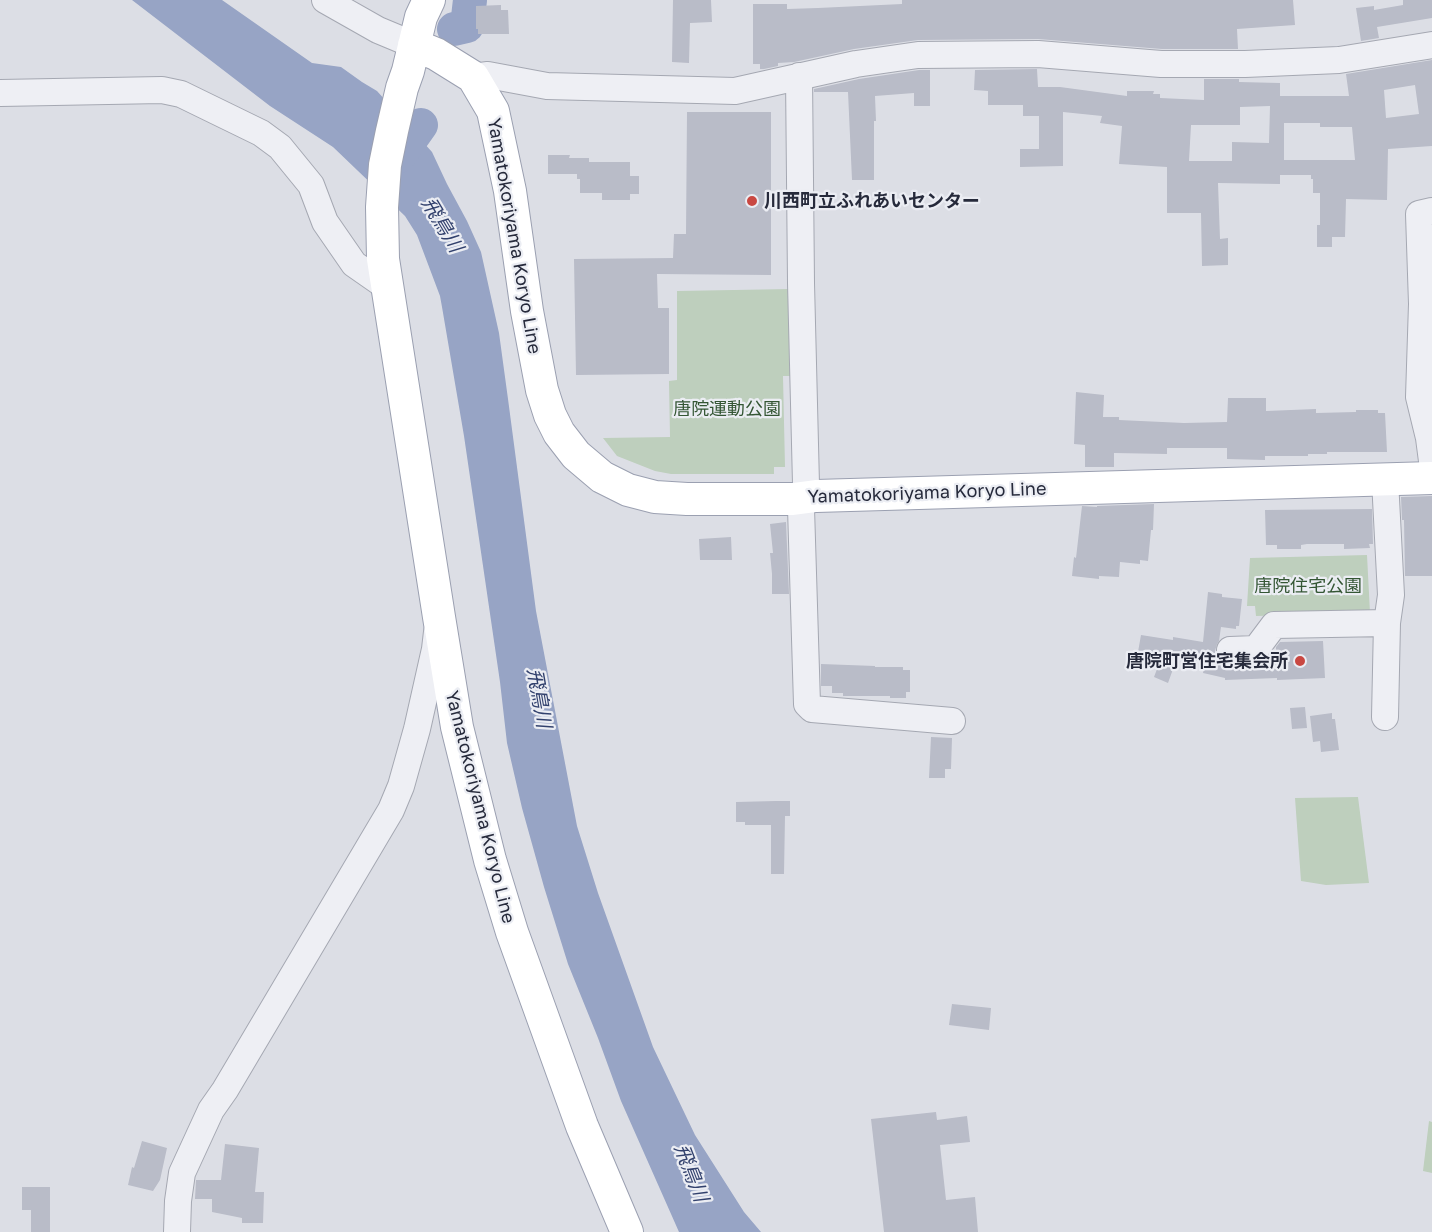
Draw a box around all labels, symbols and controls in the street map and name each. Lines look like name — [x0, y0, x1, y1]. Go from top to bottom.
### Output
street label: Yamatokoriyama Koryo Line — [483, 116, 545, 356]
place label: 川西町立ふれあいセンター — [764, 190, 980, 212]
water label: 飛鳥川 — [416, 193, 468, 257]
marker: 川西町立ふれあいセンター — [745, 194, 759, 208]
park label: 唐院運動公園 — [673, 398, 781, 420]
street label: Yamatokoriyama Koryo Line — [807, 478, 1047, 508]
park label: 唐院住宅公園 — [1254, 575, 1362, 597]
place label: 唐院町営住宅集会所 — [1126, 650, 1288, 672]
marker: 唐院町営住宅集会所 — [1293, 654, 1307, 668]
water label: 飛鳥川 — [522, 666, 556, 730]
street label: Yamatokoriyama Koryo Line — [441, 688, 519, 926]
water label: 飛鳥川 — [669, 1141, 713, 1205]

